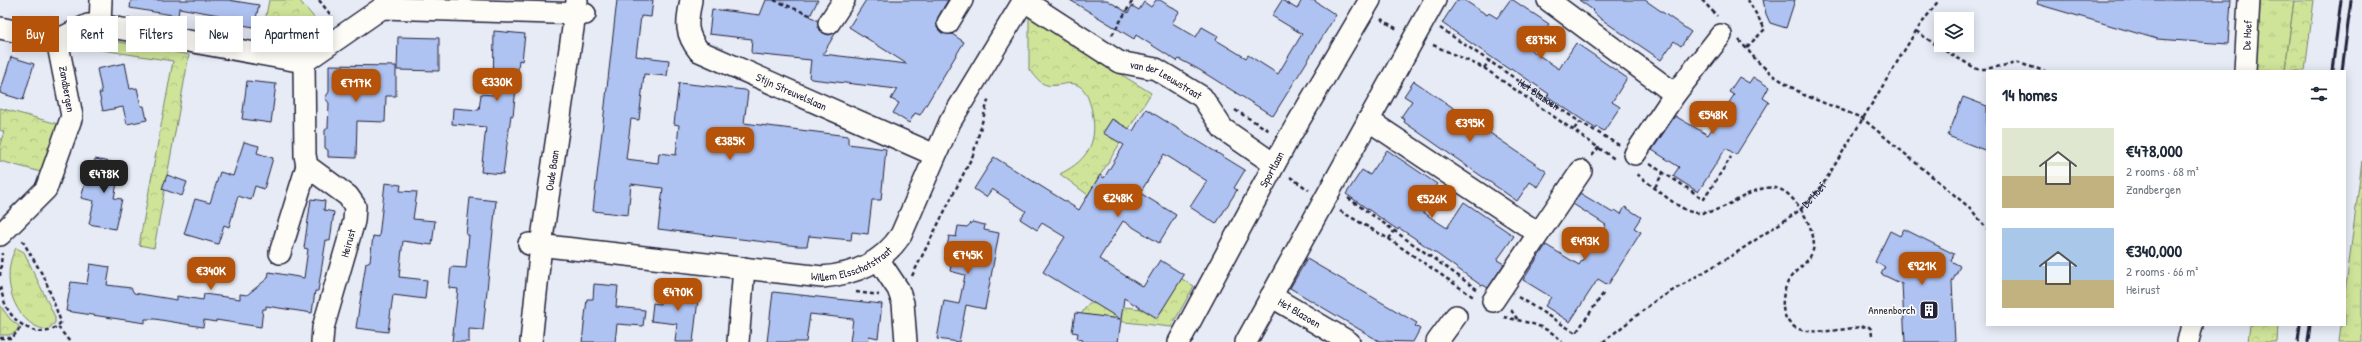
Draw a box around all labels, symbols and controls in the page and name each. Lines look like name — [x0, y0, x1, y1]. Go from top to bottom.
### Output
map controls — [1934, 12, 1974, 52]
button: layers — [1934, 12, 1974, 52]
chip: Buy — [12, 16, 59, 52]
chip: Rent — [67, 16, 118, 52]
chip: Filters — [126, 16, 187, 52]
chip: New — [195, 16, 243, 52]
chip: Apartment — [251, 16, 333, 52]
street label: De Hoef — [2239, 20, 2255, 50]
pin: €875K — [1513, 26, 1569, 60]
text: €875K — [1526, 30, 1556, 48]
street label: van der Leeuwstraat — [1129, 57, 1205, 102]
street label: Zandbergen — [56, 65, 78, 113]
pin: €330K — [469, 68, 525, 102]
pin: €717K — [328, 69, 384, 103]
street label: Stijn Streuvelslaan — [754, 70, 829, 113]
text: €330K — [482, 72, 512, 90]
text: €717K — [341, 73, 371, 91]
street label: Het Blazoen — [1515, 75, 1562, 113]
text: 14 homes — [2002, 83, 2057, 106]
icon: filters — [2308, 83, 2330, 105]
pin: €548K — [1685, 101, 1741, 135]
text: €548K — [1698, 105, 1728, 123]
pin: €395K — [1442, 109, 1498, 143]
text: €395K — [1455, 113, 1485, 131]
pin: €385K — [702, 127, 758, 161]
text: €385K — [715, 131, 745, 149]
text: €478,000 — [2126, 139, 2183, 162]
icon: home — [2034, 144, 2082, 192]
street label: Oude Baan — [542, 149, 562, 192]
street label: Sportlaan — [1256, 149, 1287, 190]
pin: €478K — [76, 160, 132, 194]
text: 2 rooms · 68 m² — [2126, 162, 2199, 180]
text: €478K — [89, 164, 119, 182]
street label: De Hoef — [1799, 180, 1830, 211]
text: Zandbergen — [2126, 180, 2181, 198]
pin: €248K — [1090, 184, 1146, 218]
pin: €526K — [1404, 185, 1460, 219]
text: €248K — [1103, 188, 1133, 206]
text: €526K — [1417, 189, 1447, 207]
street label: Heirust — [337, 227, 359, 259]
pin: €493K — [1557, 227, 1613, 261]
text: €493K — [1571, 231, 1599, 249]
text: €340,000 — [2126, 239, 2182, 262]
pin: €745K — [940, 241, 996, 275]
street label: Willem Elsschotstraat — [810, 243, 895, 284]
icon: home — [2034, 244, 2082, 292]
text: €745K — [953, 245, 983, 263]
pin: €921K — [1894, 252, 1950, 286]
text: €921K — [1908, 256, 1936, 274]
pin: €340K — [183, 257, 239, 291]
text: €340K — [196, 261, 226, 279]
text: 2 rooms · 66 m² — [2126, 262, 2198, 280]
pin: €470K — [650, 278, 706, 312]
text: Heirust — [2126, 280, 2160, 298]
text: €470K — [663, 282, 693, 300]
street label: Het Blazoen — [1276, 295, 1323, 331]
building icon: Annenborch — [1918, 299, 1940, 321]
place label: Annenborch — [1868, 303, 1915, 317]

